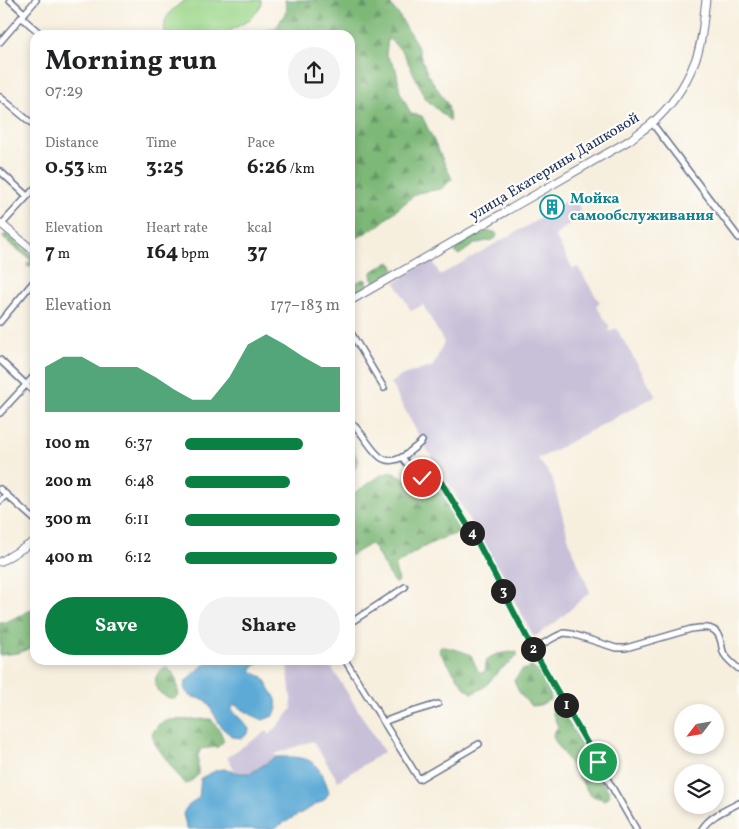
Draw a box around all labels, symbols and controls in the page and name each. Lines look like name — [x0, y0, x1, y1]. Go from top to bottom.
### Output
text: Morning run — [45, 42, 217, 81]
button: share — [288, 47, 340, 99]
text: 07:29 — [45, 81, 83, 103]
street label: улица Екатерины Дашковой — [466, 108, 644, 226]
text: Distance — [45, 134, 99, 153]
text: Time — [146, 134, 177, 153]
text: Pace — [247, 134, 275, 153]
text: 0.53 — [45, 153, 85, 182]
text: 3:25 — [146, 153, 184, 182]
text: 6:26 — [247, 153, 287, 182]
text: km — [85, 160, 107, 179]
text: /km — [287, 160, 315, 179]
place label: Мойка самообслуживания — [570, 189, 714, 227]
building icon: Мойка самообслуживания — [539, 194, 565, 220]
text: Elevation — [45, 219, 103, 238]
text: Heart rate — [146, 219, 208, 238]
text: kcal — [247, 219, 272, 238]
text: 7 — [45, 238, 55, 267]
text: 164 — [146, 238, 178, 267]
text: 37 — [247, 238, 268, 267]
text: m — [55, 245, 70, 264]
text: bpm — [178, 245, 209, 264]
text: Elevation — [45, 295, 112, 317]
text: 177–183 m — [270, 295, 340, 317]
text: 100 m — [45, 433, 90, 455]
text: 6:37 — [125, 433, 153, 455]
pin — [401, 457, 443, 499]
icon: check — [408, 464, 436, 492]
text: 200 m — [45, 471, 92, 493]
text: 6:48 — [125, 471, 154, 493]
text: 300 m — [45, 509, 91, 531]
text: 6:11 — [125, 509, 149, 531]
pin: 4 — [460, 520, 484, 546]
text: 4 — [468, 524, 477, 543]
text: 400 m — [45, 547, 93, 569]
text: 6:12 — [125, 547, 152, 569]
pin: 3 — [490, 578, 516, 604]
text: 3 — [500, 582, 507, 601]
button: Save — [45, 597, 188, 655]
button: Share — [198, 597, 340, 655]
pin: 2 — [520, 636, 546, 662]
text: 2 — [530, 640, 537, 659]
pin: 1 — [554, 692, 578, 718]
text: 1 — [564, 696, 569, 715]
north arrow — [674, 704, 724, 754]
map controls — [674, 704, 724, 814]
pin — [577, 741, 619, 783]
icon: arrive — [584, 748, 612, 776]
button: layers — [674, 764, 724, 814]

